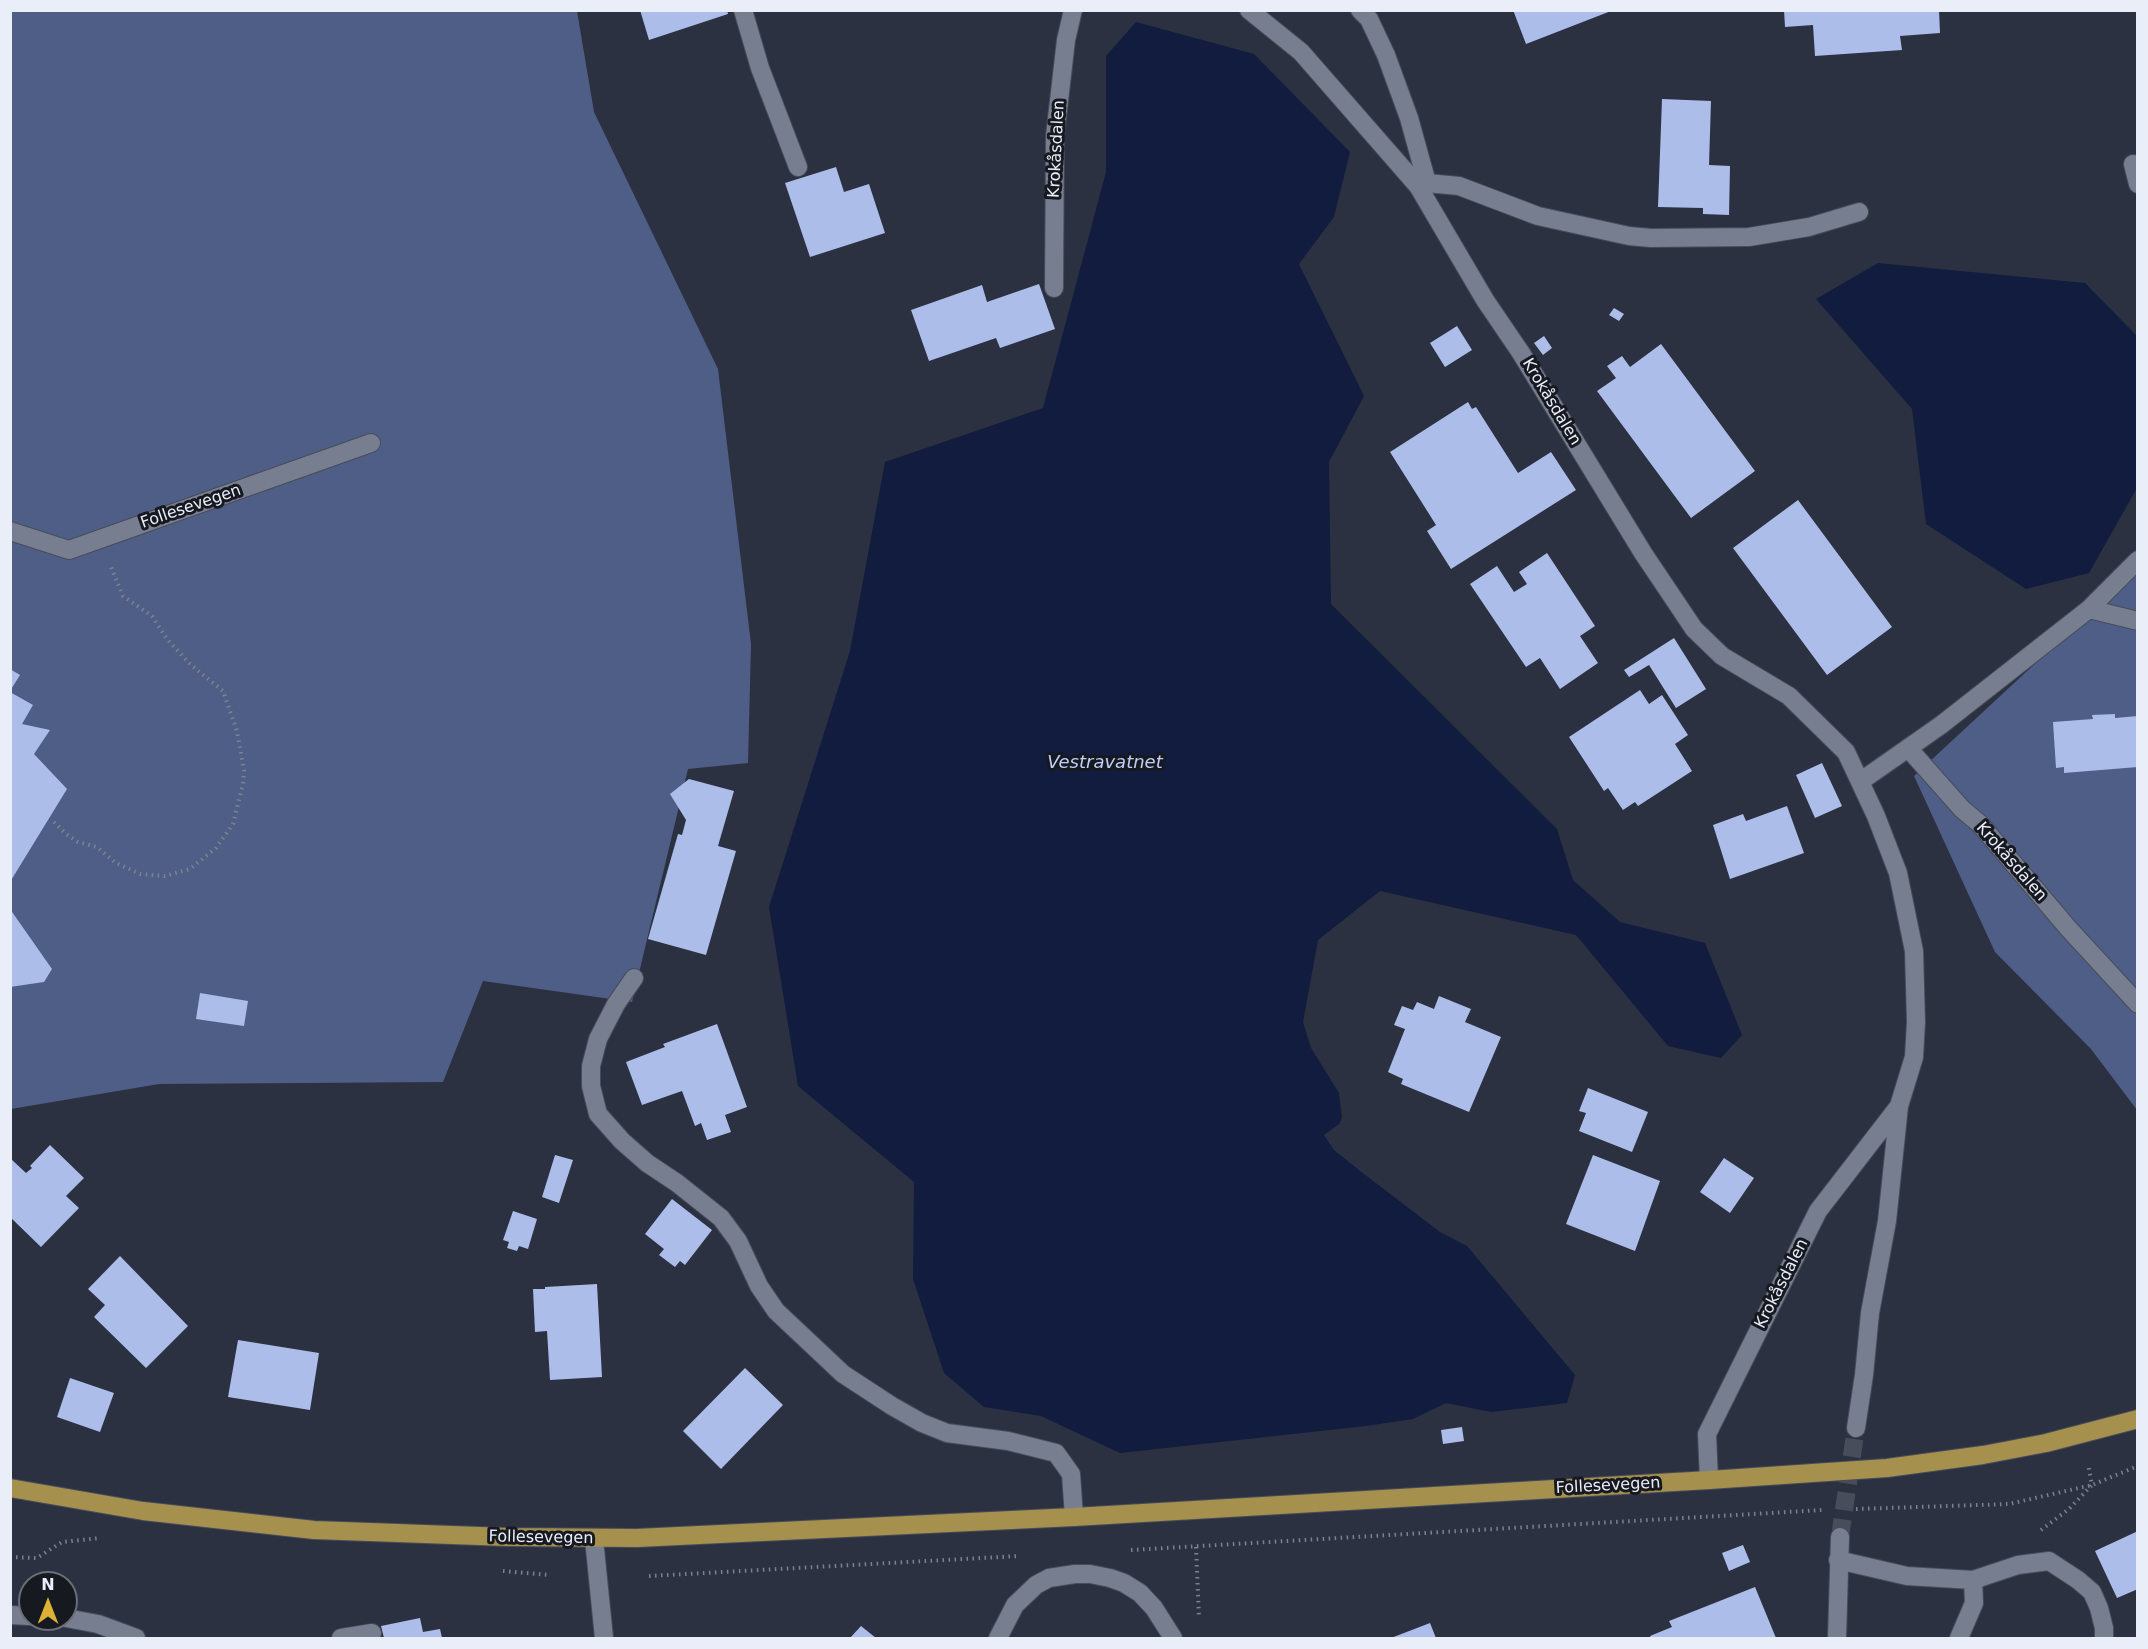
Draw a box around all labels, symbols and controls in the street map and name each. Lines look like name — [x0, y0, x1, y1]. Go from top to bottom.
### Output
street label: Krokåsdalen — [1045, 100, 1069, 198]
street label: Krokåsdalen — [1518, 355, 1584, 449]
street label: Follesevegen — [138, 481, 244, 533]
water label: Vestravatnet — [1047, 752, 1163, 774]
street label: Krokåsdalen — [1972, 819, 2050, 905]
street label: Krokåsdalen — [1751, 1236, 1813, 1332]
street label: Follesevegen — [1555, 1474, 1661, 1498]
street label: Follesevegen — [488, 1527, 594, 1549]
north arrow — [18, 1571, 78, 1631]
text: N — [41, 1575, 55, 1594]

